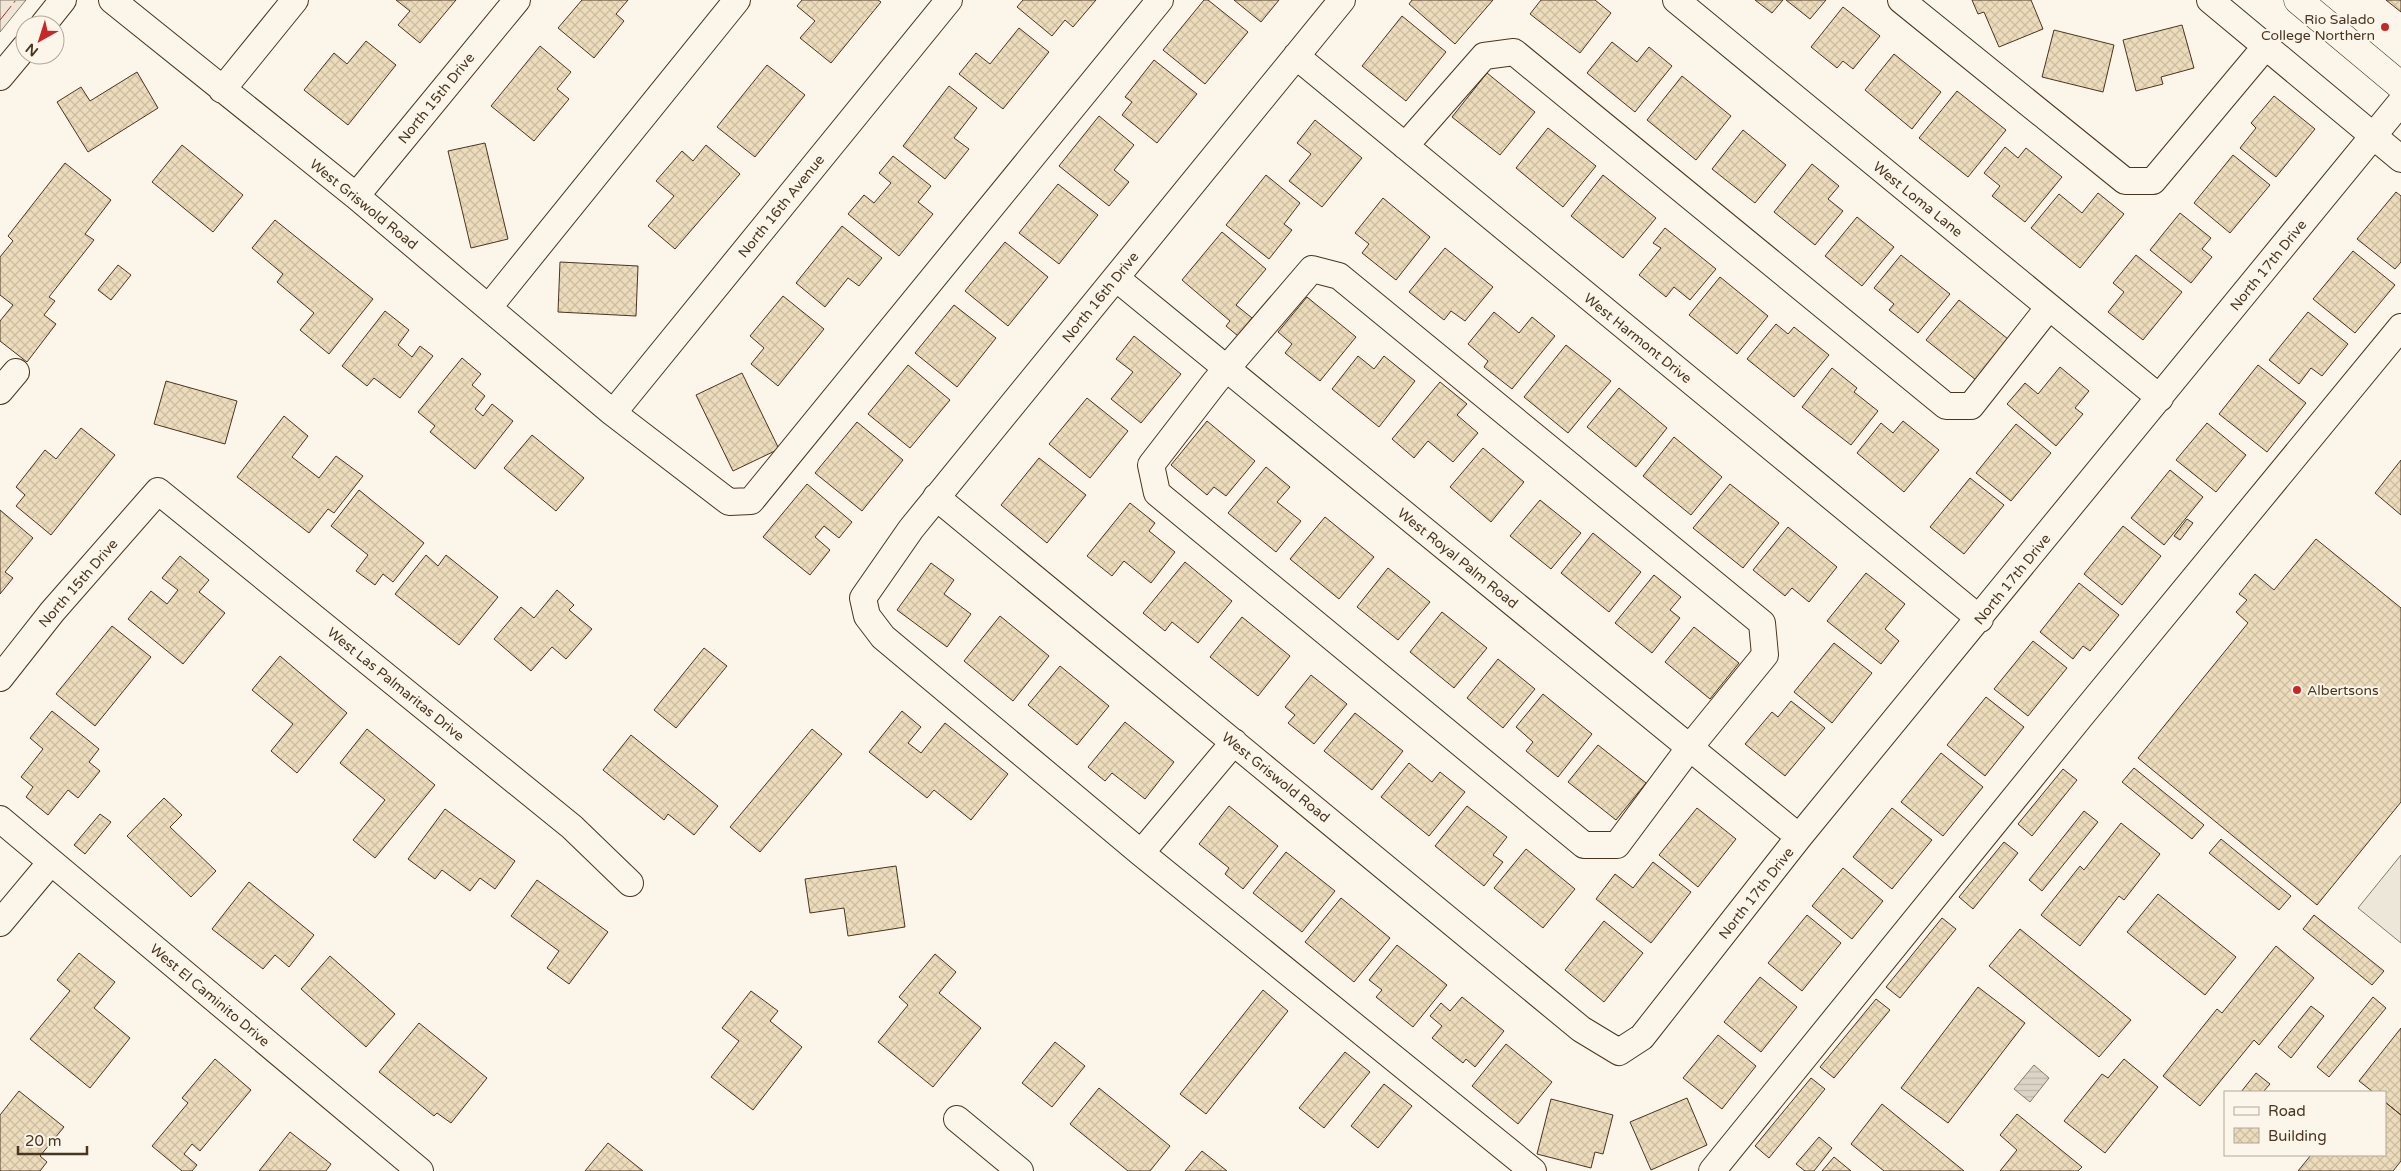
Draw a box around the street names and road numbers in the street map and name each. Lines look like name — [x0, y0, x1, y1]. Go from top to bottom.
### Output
street label: North 15th Drive — [395, 49, 478, 147]
street label: North 16th Avenue — [735, 151, 828, 261]
street label: West Griswold Road — [306, 156, 421, 253]
street label: West Loma Lane — [1869, 158, 1966, 241]
street label: North 17th Drive — [2227, 216, 2310, 314]
street label: North 16th Drive — [1059, 248, 1142, 346]
street label: West Harmont Drive — [1580, 290, 1695, 387]
street label: West Royal Palm Road — [1394, 505, 1521, 612]
street label: North 17th Drive — [1971, 530, 2054, 628]
street label: North 15th Drive — [35, 535, 122, 631]
street label: West Las Palmaritas Drive — [324, 624, 468, 745]
street label: West Griswold Road — [1218, 729, 1333, 826]
street label: North 17th Drive — [1715, 844, 1798, 943]
street label: West El Caminito Drive — [146, 940, 273, 1050]

